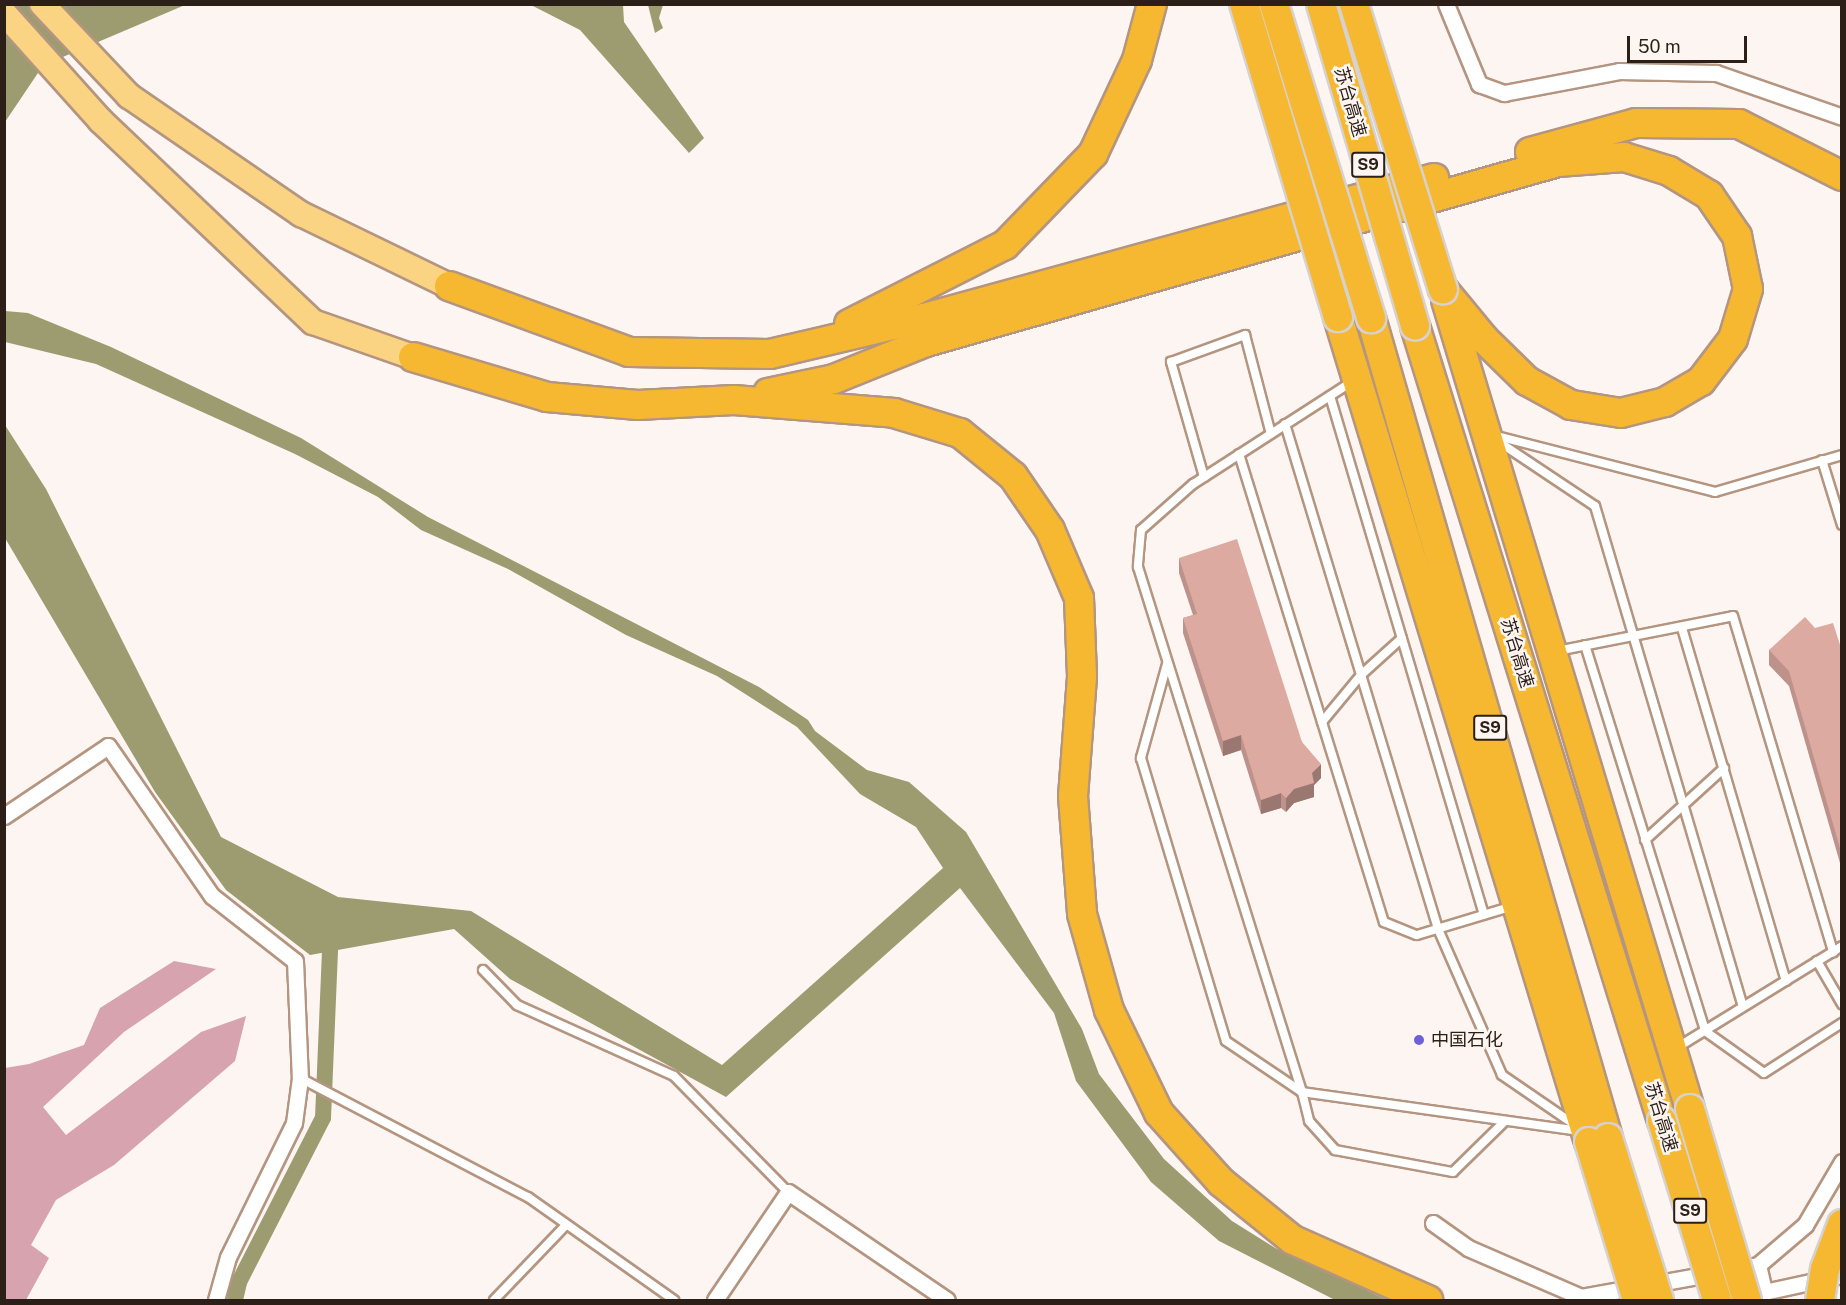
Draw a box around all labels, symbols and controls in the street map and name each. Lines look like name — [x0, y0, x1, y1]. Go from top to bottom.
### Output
scale bar — [1630, 24, 1750, 62]
text: 50 m — [1638, 36, 1681, 57]
street label: 苏台高速 — [1330, 64, 1370, 140]
road number: S9 — [1350, 152, 1386, 178]
street label: 苏台高速 — [1496, 615, 1538, 691]
road number: S9 — [1472, 715, 1508, 741]
place label: 中国石化 — [1431, 1029, 1503, 1051]
marker: 中国石化 — [1412, 1033, 1426, 1047]
street label: 苏台高速 — [1640, 1079, 1682, 1155]
road number: S9 — [1672, 1198, 1708, 1224]

